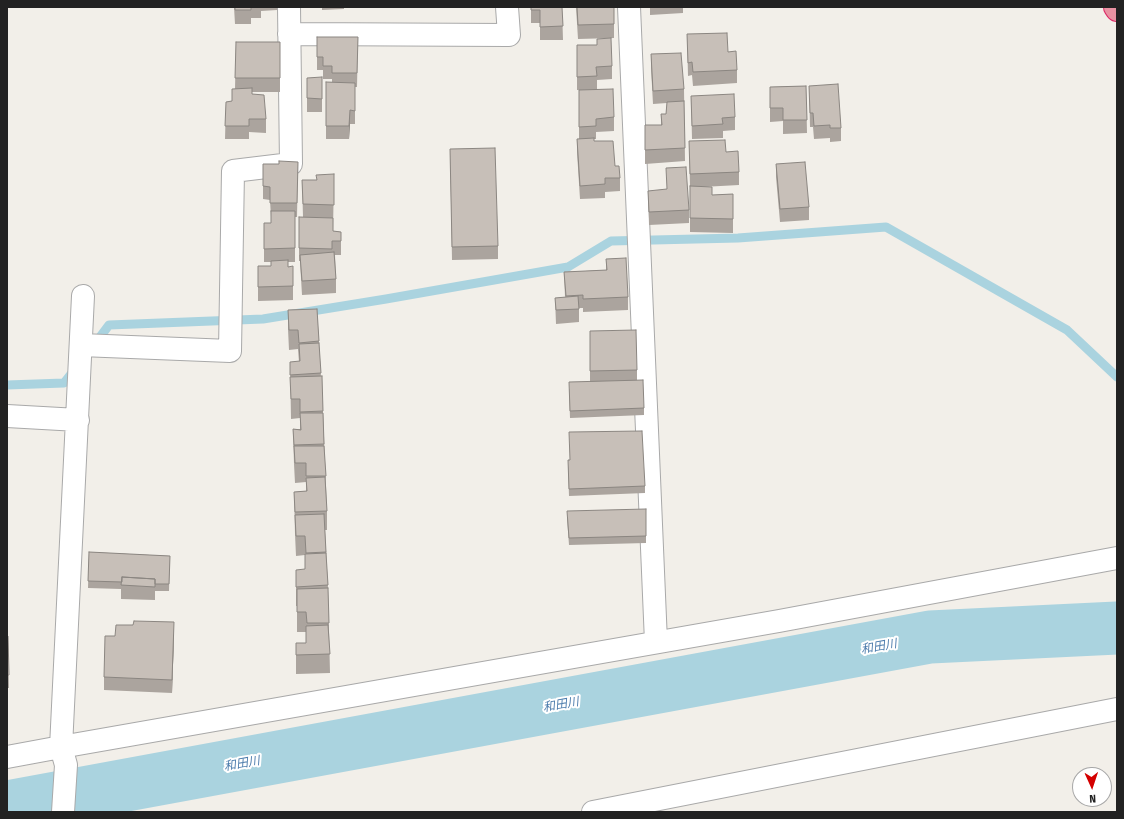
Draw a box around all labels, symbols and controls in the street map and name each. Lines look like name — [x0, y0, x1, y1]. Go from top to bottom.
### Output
water label: 和田川 — [860, 637, 898, 657]
water label: 和田川 — [542, 695, 580, 715]
water label: 和田川 — [223, 754, 261, 774]
north arrow — [1072, 767, 1112, 807]
text: N — [1089, 792, 1096, 805]

